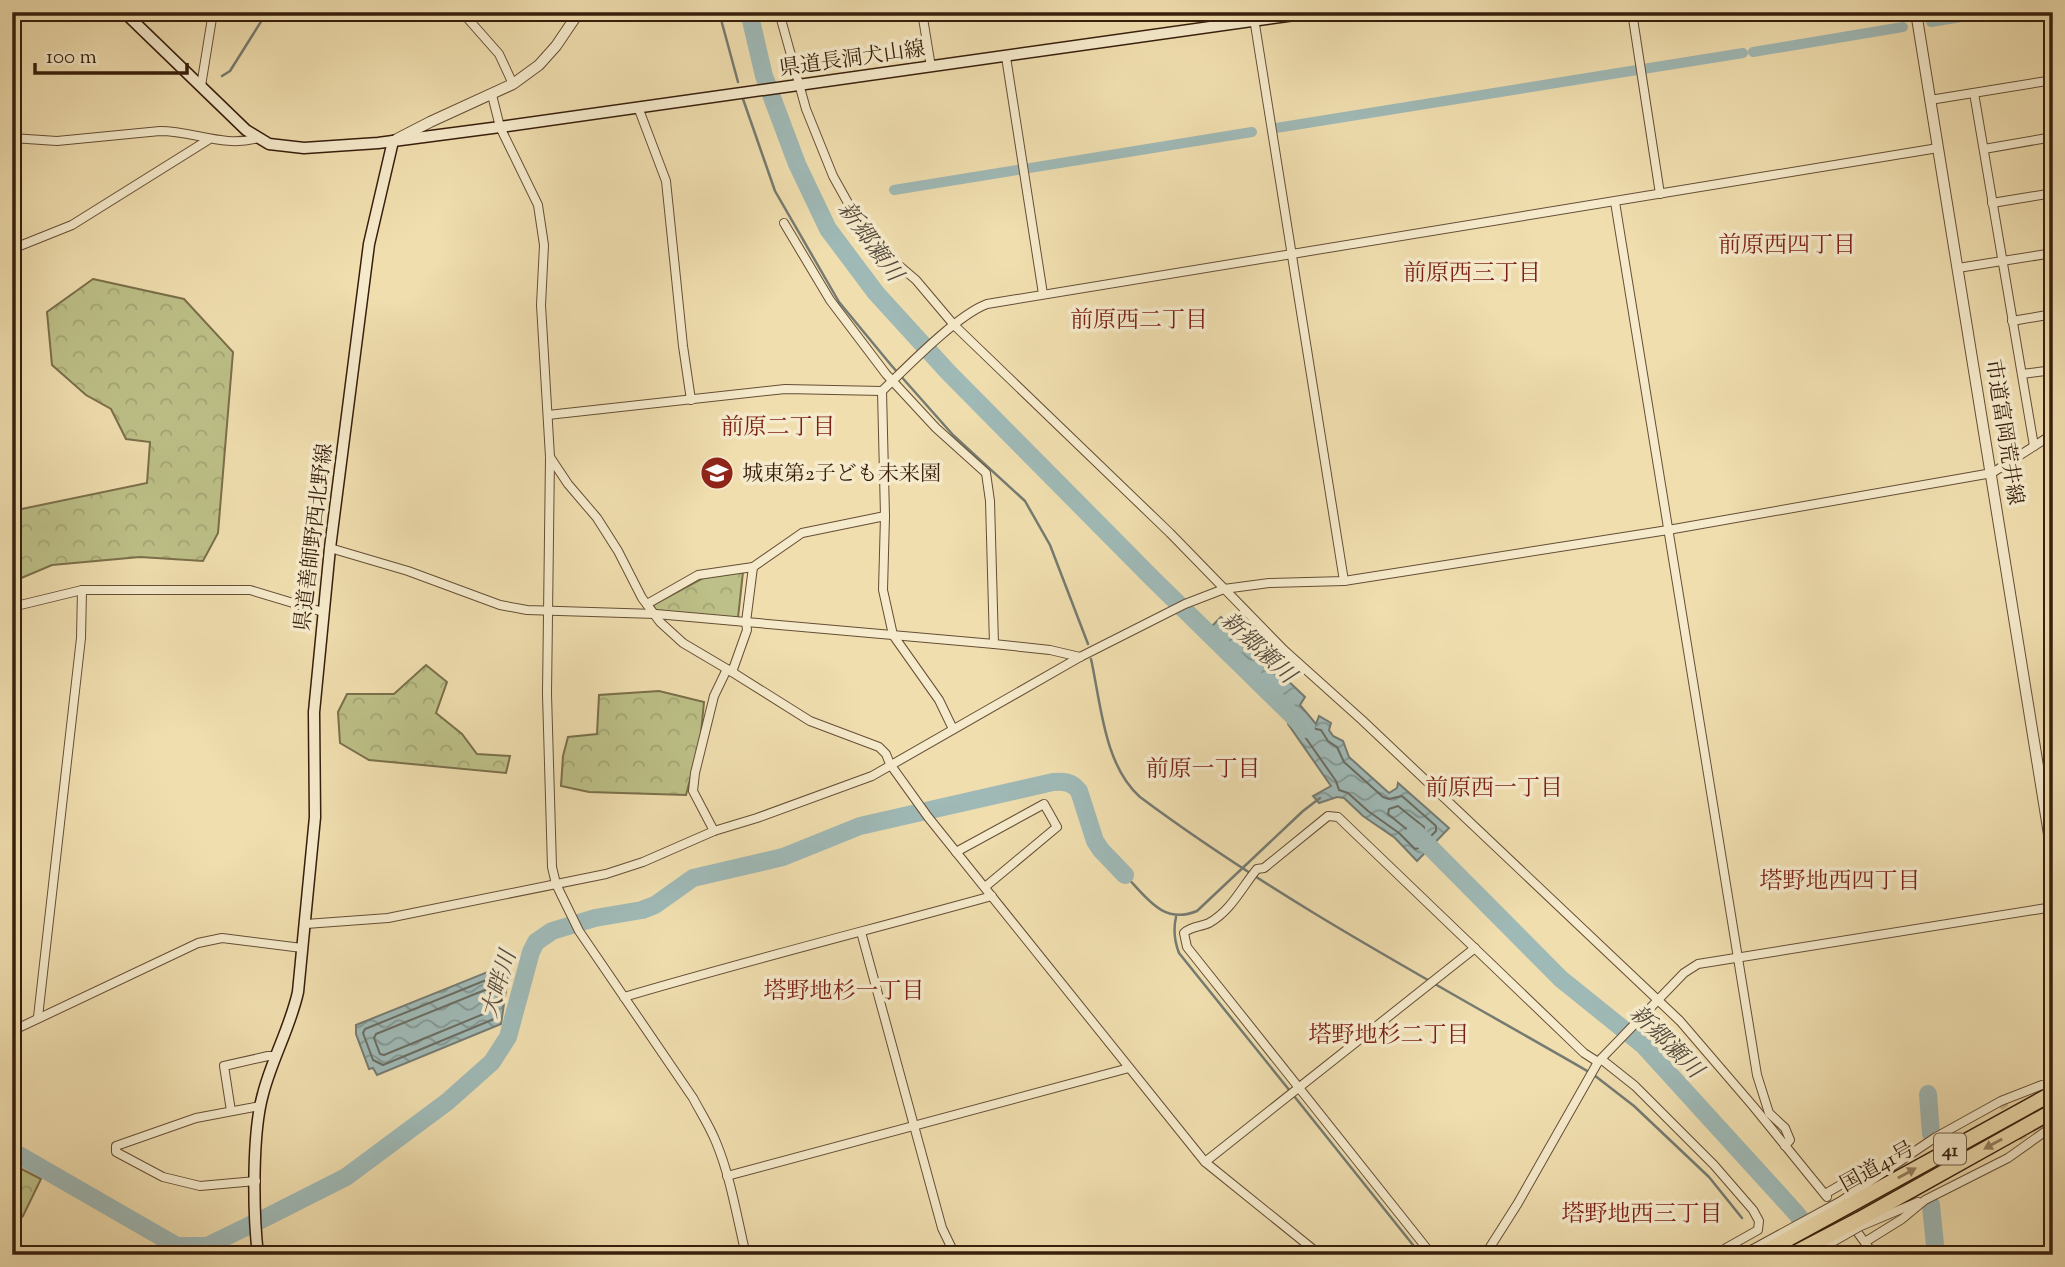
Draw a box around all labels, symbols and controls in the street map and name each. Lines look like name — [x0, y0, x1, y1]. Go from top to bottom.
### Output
scale bar — [35, 32, 187, 76]
street label: 県道長洞犬山線 — [777, 35, 927, 85]
text: 100 m — [46, 43, 97, 73]
water label: 新郷瀬川 — [829, 196, 911, 292]
district label: 前原西四丁目 — [1718, 230, 1856, 263]
district label: 前原西三丁目 — [1403, 258, 1541, 291]
district label: 前原西二丁目 — [1070, 305, 1208, 338]
street label: 市道富岡荒井線 — [1977, 357, 2029, 507]
district label: 前原二丁目 — [721, 412, 836, 445]
street label: 県道善師野西北野線 — [289, 442, 341, 633]
school or university icon: 城東第2子ども未来園 — [698, 454, 736, 492]
place label: 城東第2子ども未来園 — [742, 460, 941, 490]
water label: 新郷瀬川 — [1212, 605, 1304, 694]
district label: 前原一丁目 — [1146, 754, 1261, 787]
district label: 前原西一丁目 — [1425, 773, 1563, 806]
district label: 塔野地西四丁目 — [1760, 866, 1921, 899]
water label: 大畔川 — [475, 944, 527, 1023]
district label: 塔野地杉一丁目 — [764, 976, 925, 1009]
water label: 新郷瀬川 — [1621, 999, 1712, 1089]
district label: 塔野地杉二丁目 — [1309, 1020, 1470, 1053]
road number: 41 — [1934, 1134, 1966, 1164]
street label: 国道41号 — [1835, 1135, 1921, 1200]
one-way arrow — [1984, 1138, 2003, 1150]
one-way arrow — [1898, 1167, 1917, 1179]
district label: 塔野地西三丁目 — [1562, 1199, 1723, 1232]

